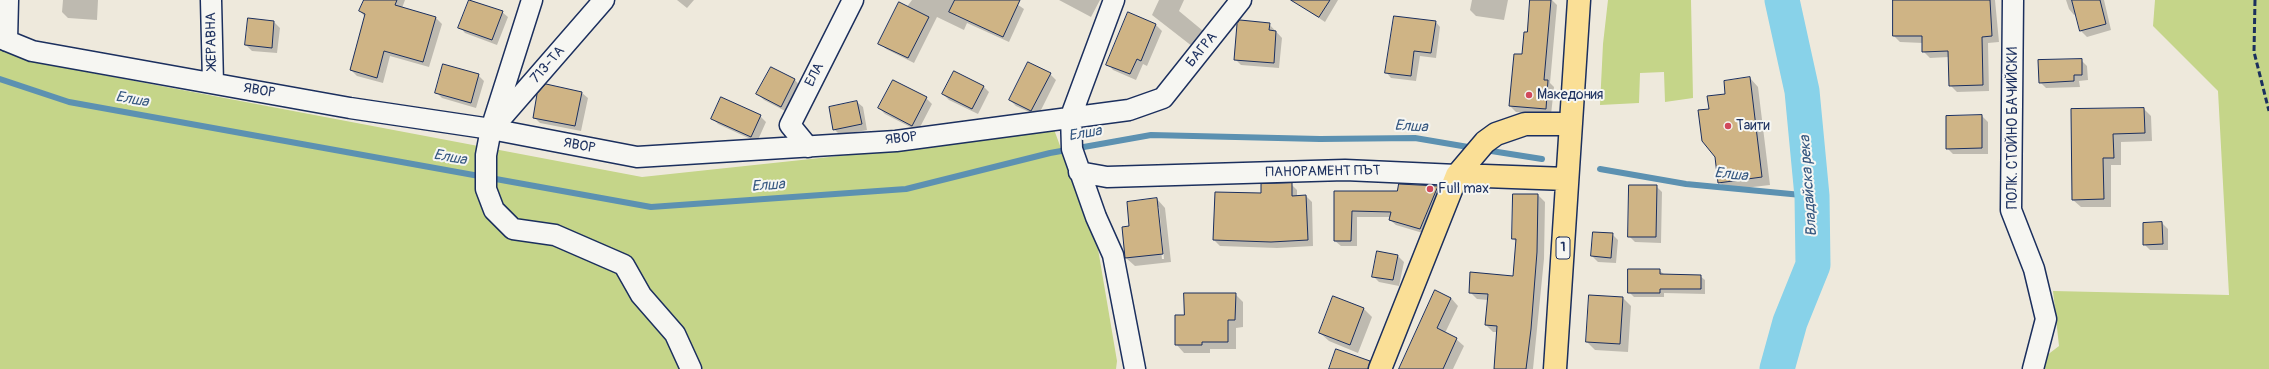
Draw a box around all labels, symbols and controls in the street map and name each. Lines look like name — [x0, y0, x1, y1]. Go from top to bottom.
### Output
street label: ЖЕРАВНА — [203, 12, 221, 70]
street label: БАГРА — [1183, 29, 1221, 71]
street label: 713-ТА — [527, 43, 569, 87]
street label: ПОЛК. СТОЙНО БАЧИЙСКИ — [2005, 47, 2021, 209]
street label: ЕЛА — [802, 60, 828, 90]
street label: ЯВОР — [242, 80, 276, 102]
place label: Македония — [1537, 87, 1603, 103]
water label: Елша — [114, 88, 150, 112]
marker: Македония — [1524, 90, 1534, 100]
water label: Елша — [1394, 117, 1428, 137]
place label: Таити — [1736, 118, 1770, 134]
marker: Таити — [1723, 121, 1733, 131]
water label: Елша — [1067, 122, 1103, 146]
street label: ЯВОР — [884, 129, 918, 149]
street label: ЯВОР — [562, 135, 596, 157]
water label: Владайска река — [1796, 135, 1822, 237]
water label: Елша — [432, 146, 468, 170]
street label: ПАНОРАМЕНТ ПЪТ — [1265, 163, 1381, 181]
water label: Елша — [1714, 164, 1748, 186]
water label: Елша — [751, 176, 785, 196]
place label: Full max — [1438, 181, 1489, 197]
marker: Full max — [1425, 184, 1435, 194]
road number: 1 — [1556, 237, 1570, 259]

